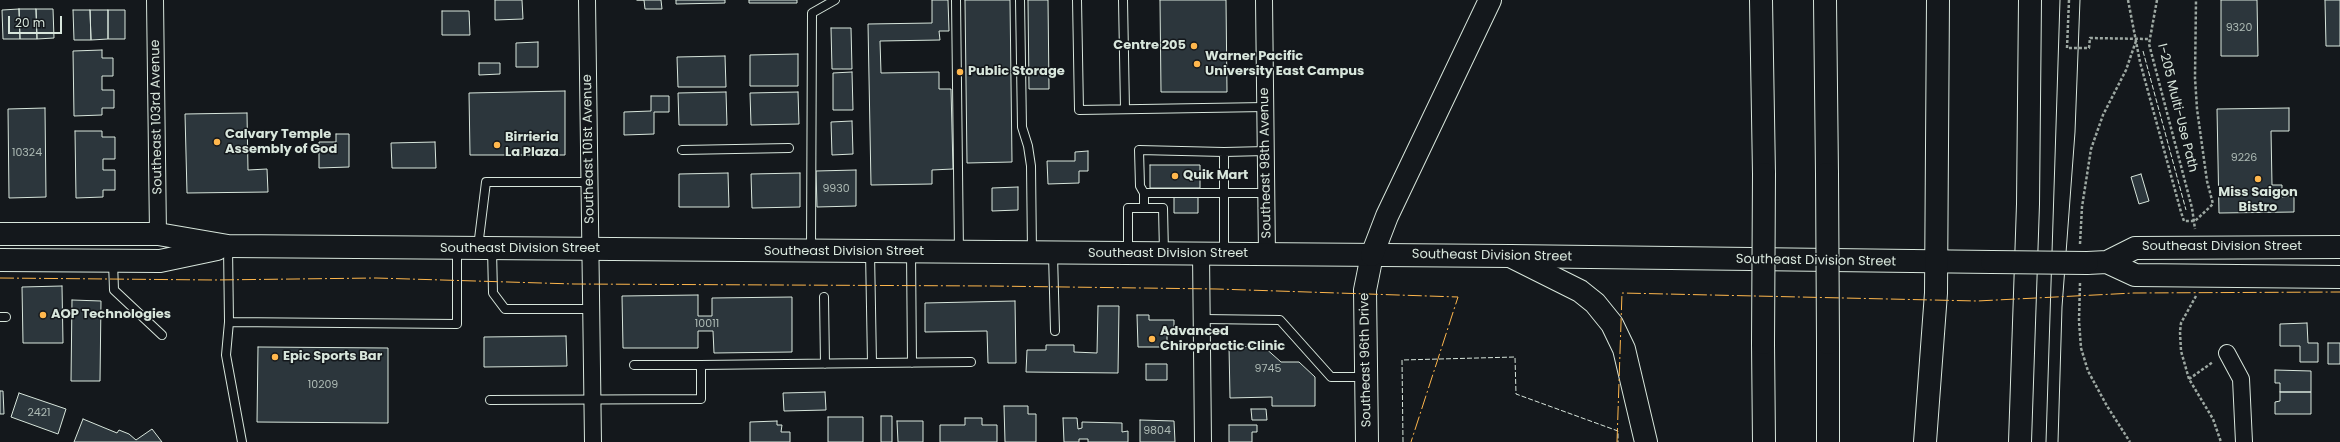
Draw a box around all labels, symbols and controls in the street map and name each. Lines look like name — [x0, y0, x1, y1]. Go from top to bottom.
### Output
scale bar — [10, 8, 64, 34]
text: 20 m — [15, 14, 45, 31]
house number: 9320 — [2226, 21, 2252, 35]
place label: Centre 205 — [1113, 38, 1186, 54]
street label: Southeast 103rd Avenue — [148, 39, 166, 195]
marker: Centre 205 — [1189, 41, 1199, 51]
street label: I-205 Multi-Use Path — [2153, 42, 2201, 174]
place label: Warner Pacific University East Campus — [1205, 49, 1364, 80]
marker: Warner Pacific University East Campus — [1192, 59, 1202, 69]
place label: Public Storage — [968, 64, 1065, 80]
marker: Public Storage — [955, 67, 965, 77]
street label: Southeast 101st Avenue — [580, 74, 598, 224]
street label: Southeast 98th Avenue — [1257, 87, 1275, 239]
place label: Calvary Temple Assembly of God — [225, 127, 337, 158]
place label: Birrieria La Plaza — [505, 130, 559, 161]
marker: Calvary Temple Assembly of God — [212, 137, 222, 147]
marker: Birrieria La Plaza — [492, 140, 502, 150]
house number: 10324 — [12, 146, 42, 160]
house number: 9226 — [2231, 151, 2257, 165]
place label: Quik Mart — [1183, 168, 1248, 184]
marker: Quik Mart — [1170, 171, 1180, 181]
marker: Miss Saigon Bistro — [2253, 174, 2263, 184]
house number: 9930 — [822, 182, 850, 196]
place label: Miss Saigon Bistro — [2218, 185, 2298, 216]
street label: Southeast Division Street — [2142, 239, 2302, 255]
street label: Southeast Division Street — [440, 241, 600, 257]
street label: Southeast Division Street — [764, 244, 924, 260]
street label: Southeast Division Street — [1088, 246, 1248, 262]
street label: Southeast Division Street — [1412, 247, 1572, 265]
street label: Southeast Division Street — [1736, 252, 1896, 270]
street label: Southeast 96th Drive — [1357, 293, 1375, 427]
place label: AOP Technologies — [51, 307, 171, 323]
marker: AOP Technologies — [38, 310, 48, 320]
house number: 10011 — [695, 317, 719, 331]
place label: Advanced Chiropractic Clinic — [1160, 324, 1285, 355]
marker: Advanced Chiropractic Clinic — [1147, 334, 1157, 344]
place label: Epic Sports Bar — [283, 349, 382, 365]
marker: Epic Sports Bar — [270, 352, 280, 362]
house number: 9745 — [1255, 362, 1281, 376]
house number: 10209 — [308, 378, 338, 392]
house number: 2421 — [27, 406, 51, 420]
house number: 9804 — [1143, 424, 1171, 438]

